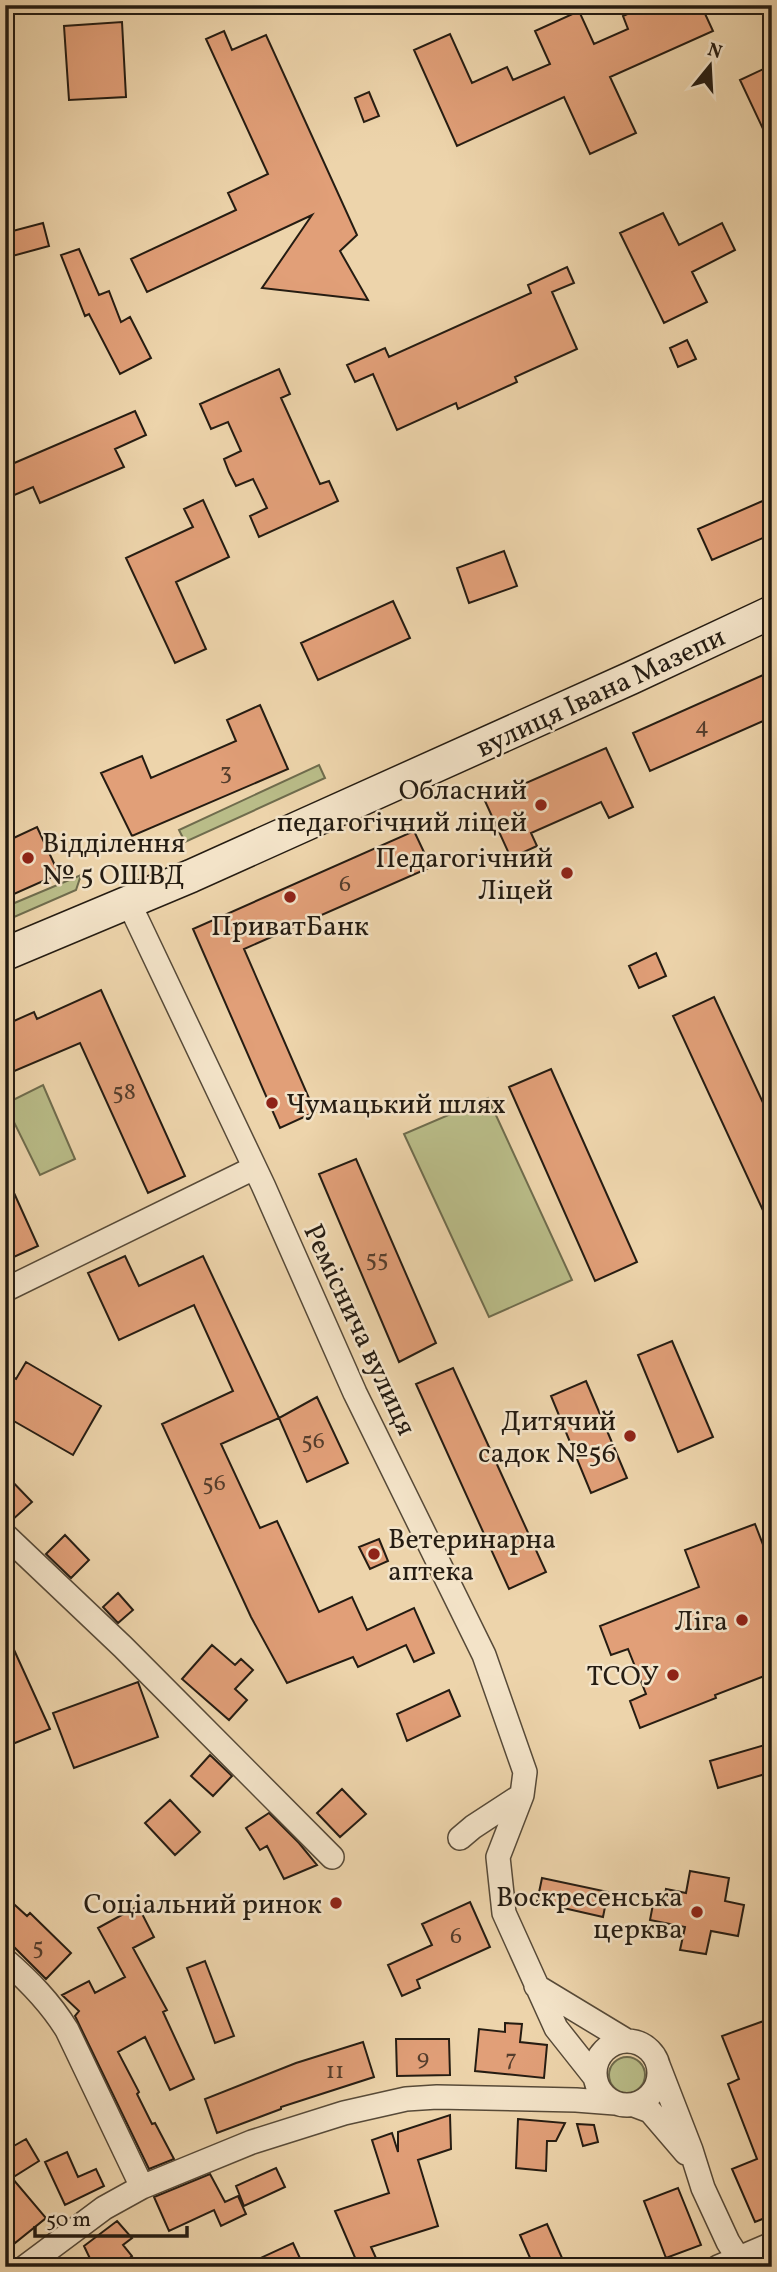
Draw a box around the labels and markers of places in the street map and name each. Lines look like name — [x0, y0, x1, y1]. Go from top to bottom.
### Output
place label: Обласний педагогічний ліцей — [277, 772, 527, 843]
marker: Обласний педагогічний ліцей — [533, 797, 549, 813]
place label: Відділення № 5 ОШВД — [42, 825, 185, 896]
place label: Педагогічний Ліцей — [375, 840, 553, 911]
marker: Відділення № 5 ОШВД — [20, 850, 36, 866]
marker: Педагогічний Ліцей — [559, 865, 575, 881]
marker: ПриватБанк — [282, 889, 298, 905]
place label: ПриватБанк — [211, 908, 369, 947]
place label: Чумацький шлях — [286, 1086, 506, 1125]
marker: Чумацький шлях — [264, 1095, 280, 1111]
place label: Дитячий садок №56 — [478, 1403, 616, 1474]
marker: Дитячий садок №56 — [622, 1428, 638, 1444]
place label: Ветеринарна аптека — [388, 1521, 556, 1592]
marker: Ветеринарна аптека — [366, 1546, 382, 1562]
place label: Ліга — [674, 1603, 728, 1642]
marker: Ліга — [734, 1612, 750, 1628]
place label: ТСОУ — [587, 1658, 659, 1697]
marker: ТСОУ — [665, 1667, 681, 1683]
place label: Воскресенська церква — [496, 1879, 683, 1950]
place label: Соціальний ринок — [83, 1886, 322, 1925]
marker: Соціальний ринок — [328, 1895, 344, 1911]
marker: Воскресенська церква — [689, 1904, 705, 1920]

